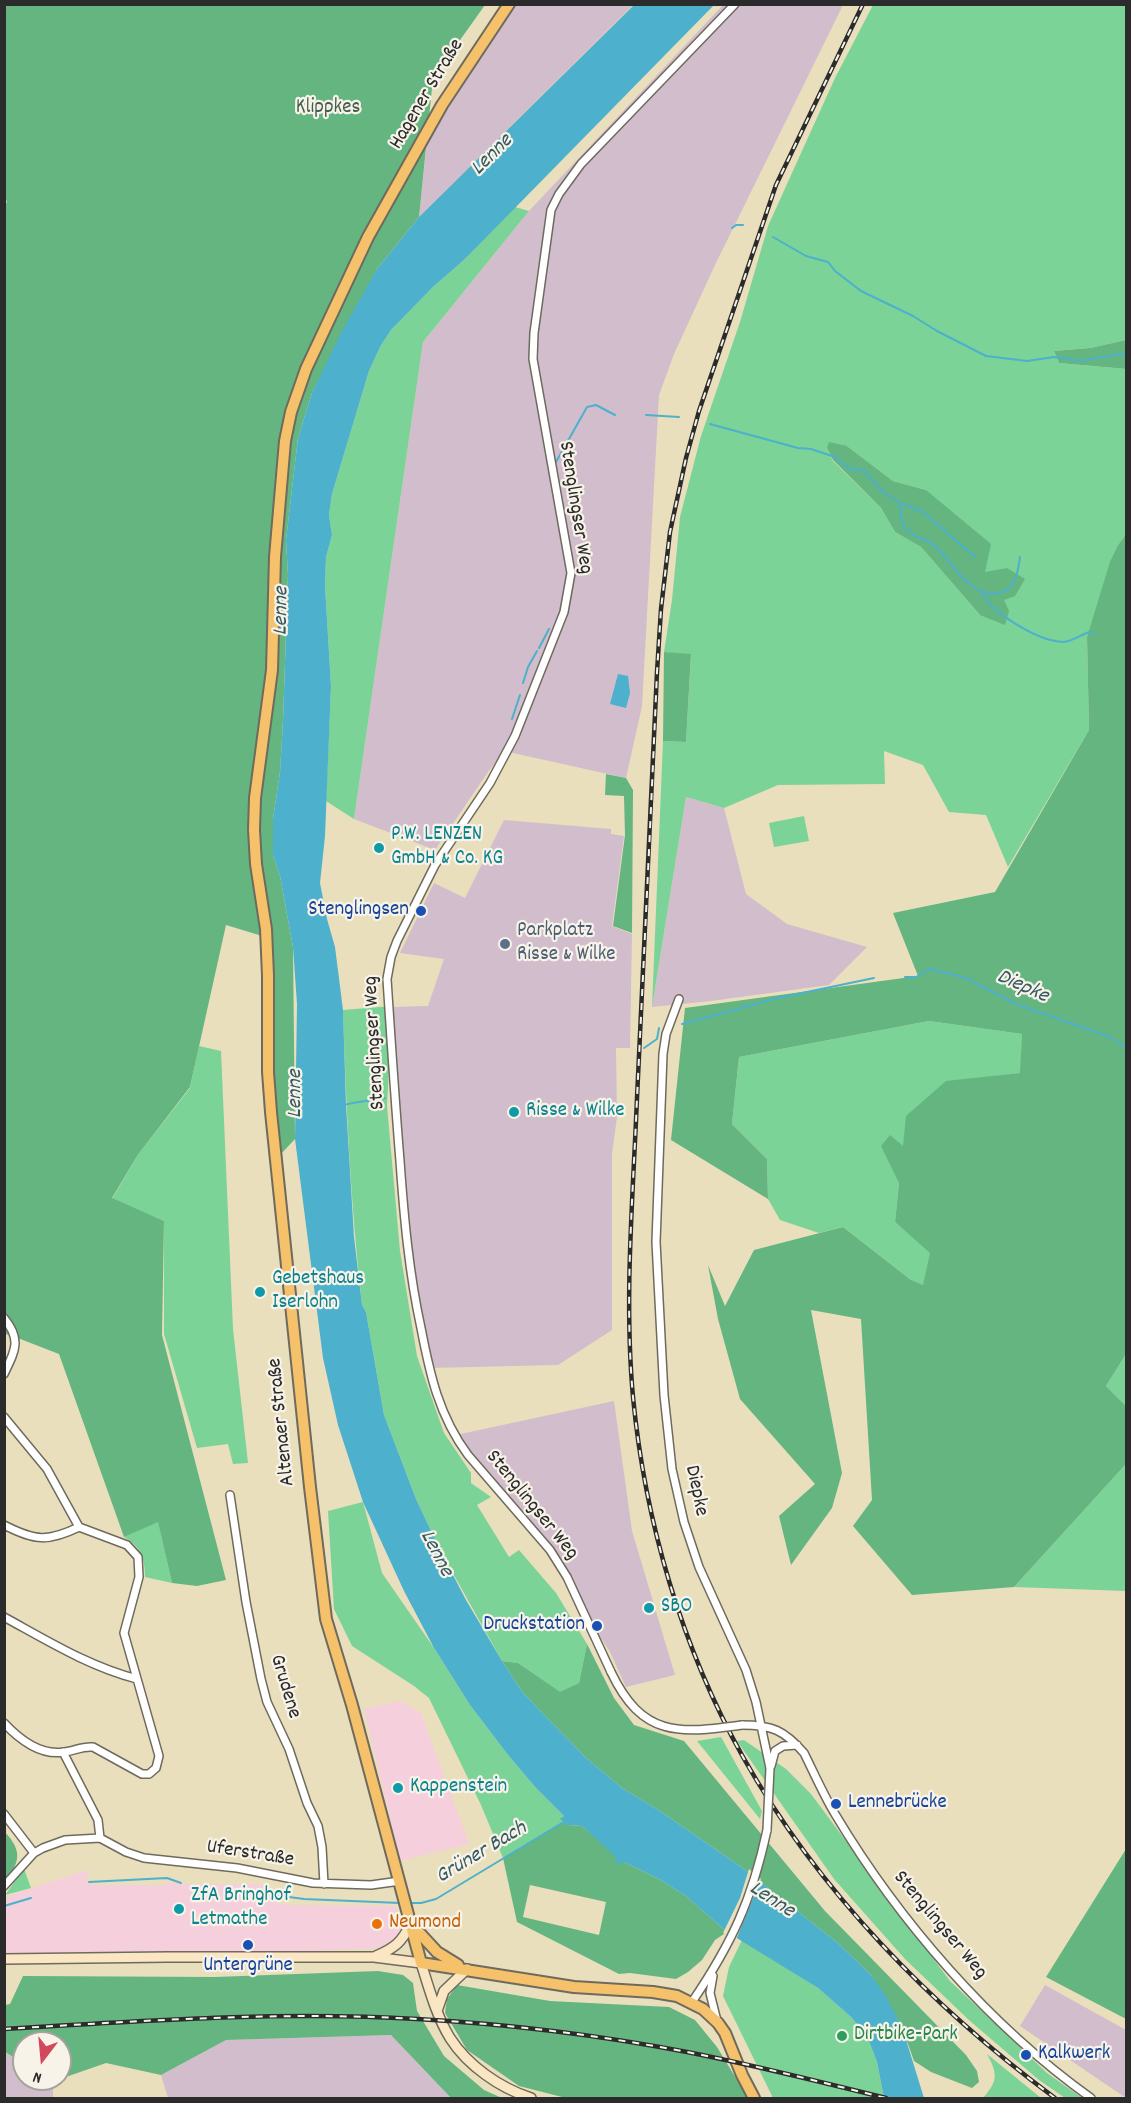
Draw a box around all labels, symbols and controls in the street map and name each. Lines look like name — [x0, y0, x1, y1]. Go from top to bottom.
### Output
street label: Hagener Straße — [385, 35, 471, 155]
park label: Klippkes — [296, 96, 360, 122]
water label: Lenne — [466, 129, 520, 183]
street label: Stenglingser Weg — [551, 440, 597, 576]
water label: Lenne — [269, 586, 297, 636]
place label: P.W. LENZEN GmbH & Co. KG — [391, 823, 503, 873]
marker: P.W. LENZEN GmbH & Co. KG — [372, 841, 386, 855]
place label: Stenglingsen — [308, 898, 409, 924]
marker: Stenglingsen — [414, 904, 428, 918]
place label: Parkplatz Risse & Wilke — [517, 919, 616, 969]
marker: Parkplatz Risse & Wilke — [498, 937, 512, 951]
water label: Diepke — [992, 965, 1052, 1011]
street label: Stenglingser Weg — [360, 975, 392, 1111]
water label: Lenne — [284, 1070, 310, 1118]
place label: Risse & Wilke — [526, 1099, 625, 1125]
marker: Risse & Wilke — [507, 1105, 521, 1119]
place label: Gebetshaus Iserlohn — [272, 1267, 364, 1317]
marker: Gebetshaus Iserlohn — [253, 1285, 267, 1299]
street label: Altenaer Straße — [264, 1357, 302, 1487]
street label: Stenglingser Weg — [479, 1446, 583, 1566]
street label: Diepke — [677, 1463, 713, 1519]
water label: Lenne — [412, 1526, 458, 1582]
place label: SBO — [661, 1595, 692, 1621]
marker: SBO — [642, 1601, 656, 1615]
place label: Druckstation — [483, 1613, 585, 1639]
marker: Druckstation — [590, 1619, 604, 1633]
street label: Grudene — [262, 1652, 306, 1722]
place label: Kappenstein — [410, 1775, 507, 1801]
marker: Kappenstein — [391, 1781, 405, 1795]
place label: Lennebrücke — [848, 1791, 947, 1817]
marker: Lennebrücke — [829, 1797, 843, 1811]
water label: Grüner Bach — [432, 1817, 532, 1891]
street label: Uferstraße — [205, 1836, 295, 1874]
street label: Stenglingser Weg — [886, 1867, 992, 1985]
water label: Lenne — [743, 1877, 799, 1925]
place label: ZfA Bringhof Letmathe — [191, 1884, 291, 1934]
marker: ZfA Bringhof Letmathe — [172, 1902, 186, 1916]
place label: Neumond — [389, 1911, 461, 1937]
marker: Neumond — [370, 1917, 384, 1931]
marker: Untergrüne — [241, 1938, 255, 1952]
place label: Untergrüne — [203, 1954, 293, 1980]
place label: Dirtbike-Park — [854, 2023, 958, 2049]
marker: Dirtbike-Park — [835, 2029, 849, 2043]
north arrow — [12, 2031, 72, 2091]
place label: Kalkwerk — [1038, 2042, 1110, 2068]
marker: Kalkwerk — [1019, 2048, 1033, 2062]
text: N — [30, 2065, 44, 2089]

